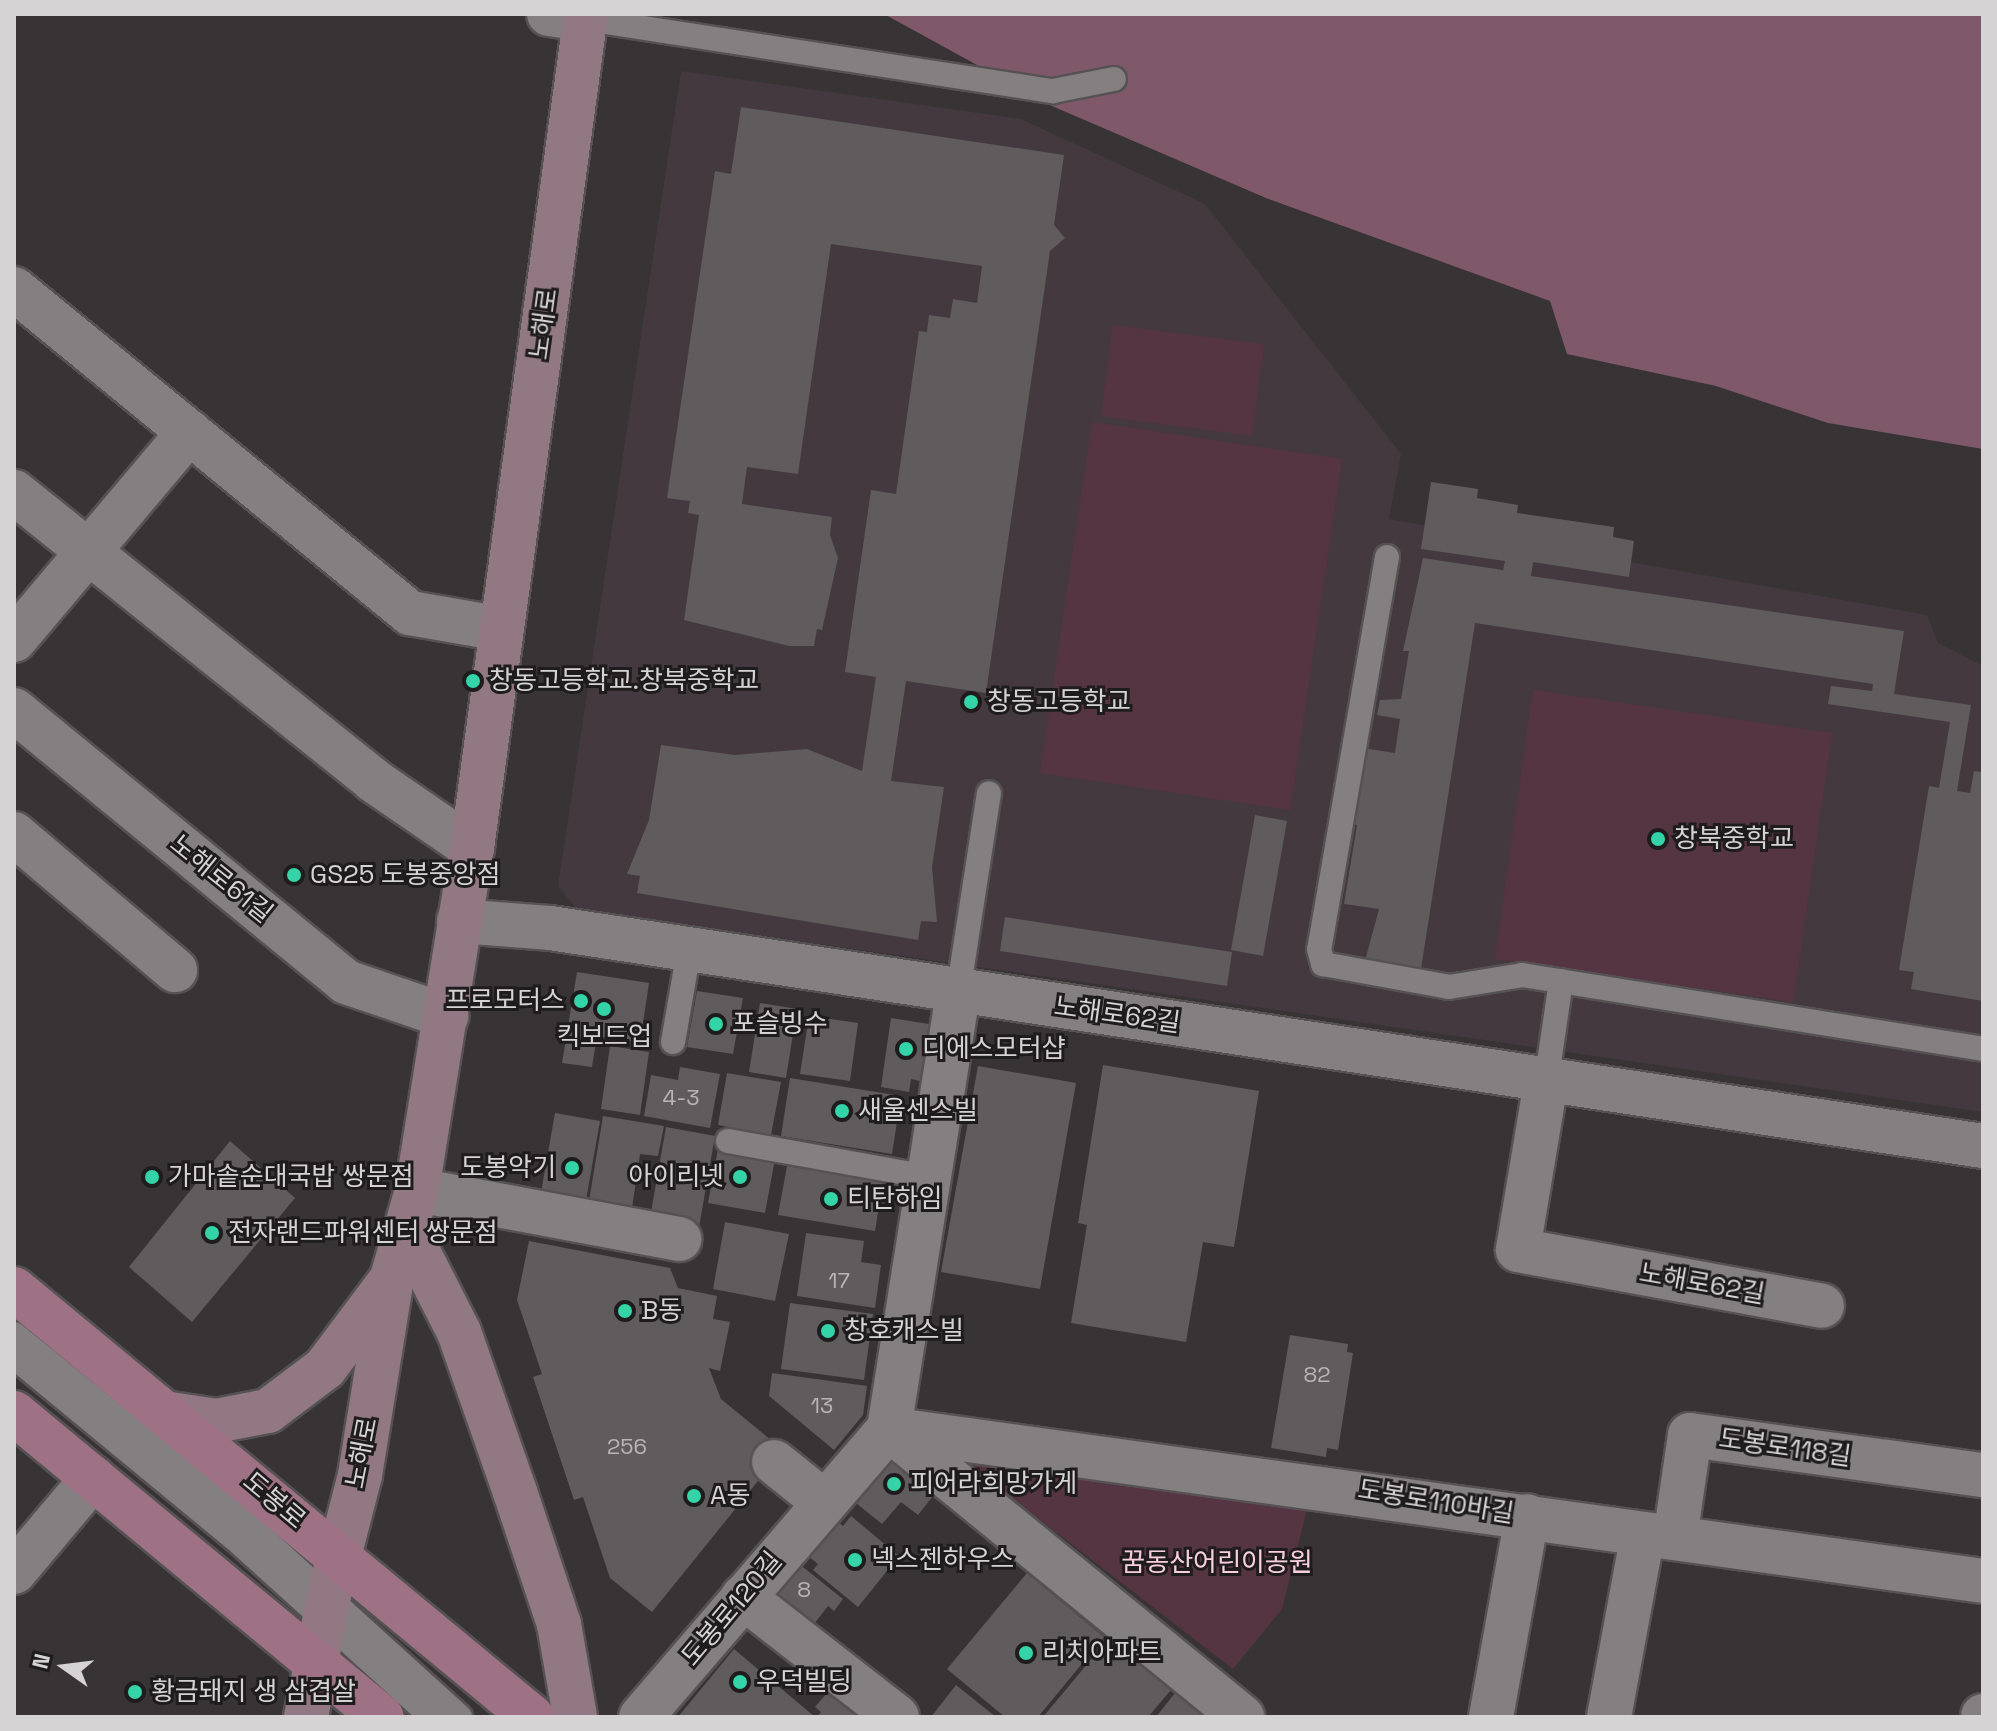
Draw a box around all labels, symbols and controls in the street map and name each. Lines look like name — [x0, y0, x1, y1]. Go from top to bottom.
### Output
street label: 노해로 — [524, 286, 564, 362]
place label: 창동고등학교.창북중학교 — [489, 665, 759, 697]
marker: 창동고등학교.창북중학교 — [464, 672, 482, 690]
place label: 창동고등학교 — [987, 686, 1131, 718]
marker: 창동고등학교 — [962, 693, 980, 711]
place label: 창북중학교 — [1674, 823, 1794, 855]
street label: 노해로61길 — [164, 828, 278, 930]
marker: 창북중학교 — [1649, 830, 1667, 848]
place label: GS25 도봉중앙점 — [310, 859, 501, 891]
marker: GS25 도봉중앙점 — [285, 866, 303, 884]
place label: 프로모터스 — [445, 985, 565, 1017]
street label: 노해로62길 — [1052, 991, 1182, 1039]
marker: 프로모터스 — [572, 992, 590, 1010]
marker: 킥보드업 — [595, 1000, 613, 1018]
place label: 포슬빙수 — [732, 1008, 828, 1040]
marker: 포슬빙수 — [707, 1015, 725, 1033]
place label: 킥보드업 — [556, 1021, 652, 1053]
place label: 디에스모터샵 — [922, 1033, 1066, 1065]
marker: 디에스모터샵 — [897, 1040, 915, 1058]
house number: 4-3 — [662, 1085, 700, 1111]
place label: 새울센스빌 — [858, 1095, 978, 1127]
marker: 새울센스빌 — [833, 1102, 851, 1120]
place label: 도봉악기 — [460, 1152, 556, 1184]
marker: 도봉악기 — [563, 1159, 581, 1177]
place label: 가마솥순대국밥 쌍문점 — [168, 1161, 414, 1193]
place label: 아이리넷 — [628, 1161, 724, 1193]
marker: 가마솥순대국밥 쌍문점 — [143, 1168, 161, 1186]
marker: 아이리넷 — [731, 1168, 749, 1186]
place label: 티탄하임 — [847, 1183, 943, 1215]
marker: 티탄하임 — [822, 1190, 840, 1208]
place label: 전자랜드파워센터 쌍문점 — [228, 1217, 498, 1249]
marker: 전자랜드파워센터 쌍문점 — [203, 1224, 221, 1242]
street label: 노해로62길 — [1637, 1258, 1767, 1310]
house number: 17 — [828, 1268, 850, 1294]
place label: B동 — [641, 1295, 682, 1327]
marker: B동 — [616, 1302, 634, 1320]
place label: 창호캐스빌 — [844, 1315, 964, 1347]
marker: 창호캐스빌 — [819, 1322, 837, 1340]
house number: 82 — [1304, 1362, 1330, 1388]
house number: 13 — [811, 1393, 833, 1419]
street label: 노해로 — [340, 1415, 384, 1491]
street label: 도봉로118길 — [1717, 1423, 1853, 1473]
house number: 256 — [607, 1434, 647, 1460]
street label: 도봉로 — [236, 1466, 312, 1536]
place label: 피어라희망가게 — [910, 1468, 1077, 1500]
street label: 도봉로110바길 — [1356, 1474, 1516, 1530]
marker: 피어라희망가게 — [885, 1475, 903, 1493]
place label: A동 — [710, 1480, 750, 1512]
marker: A동 — [685, 1487, 703, 1505]
place label: 넥스젠하우스 — [871, 1544, 1015, 1576]
street label: 도봉로120길 — [675, 1546, 789, 1672]
park label: 꿈동산어린이공원 — [1121, 1547, 1313, 1579]
marker: 넥스젠하우스 — [846, 1551, 864, 1569]
house number: 8 — [797, 1577, 811, 1603]
north arrow — [24, 1627, 104, 1707]
place label: 리치아파트 — [1042, 1637, 1162, 1669]
marker: 리치아파트 — [1017, 1644, 1035, 1662]
text: N — [25, 1651, 56, 1672]
place label: 우덕빌딩 — [756, 1666, 852, 1698]
marker: 우덕빌딩 — [731, 1673, 749, 1691]
place label: 황금돼지 생 삼겹살 — [151, 1676, 356, 1708]
marker: 황금돼지 생 삼겹살 — [126, 1683, 144, 1701]

